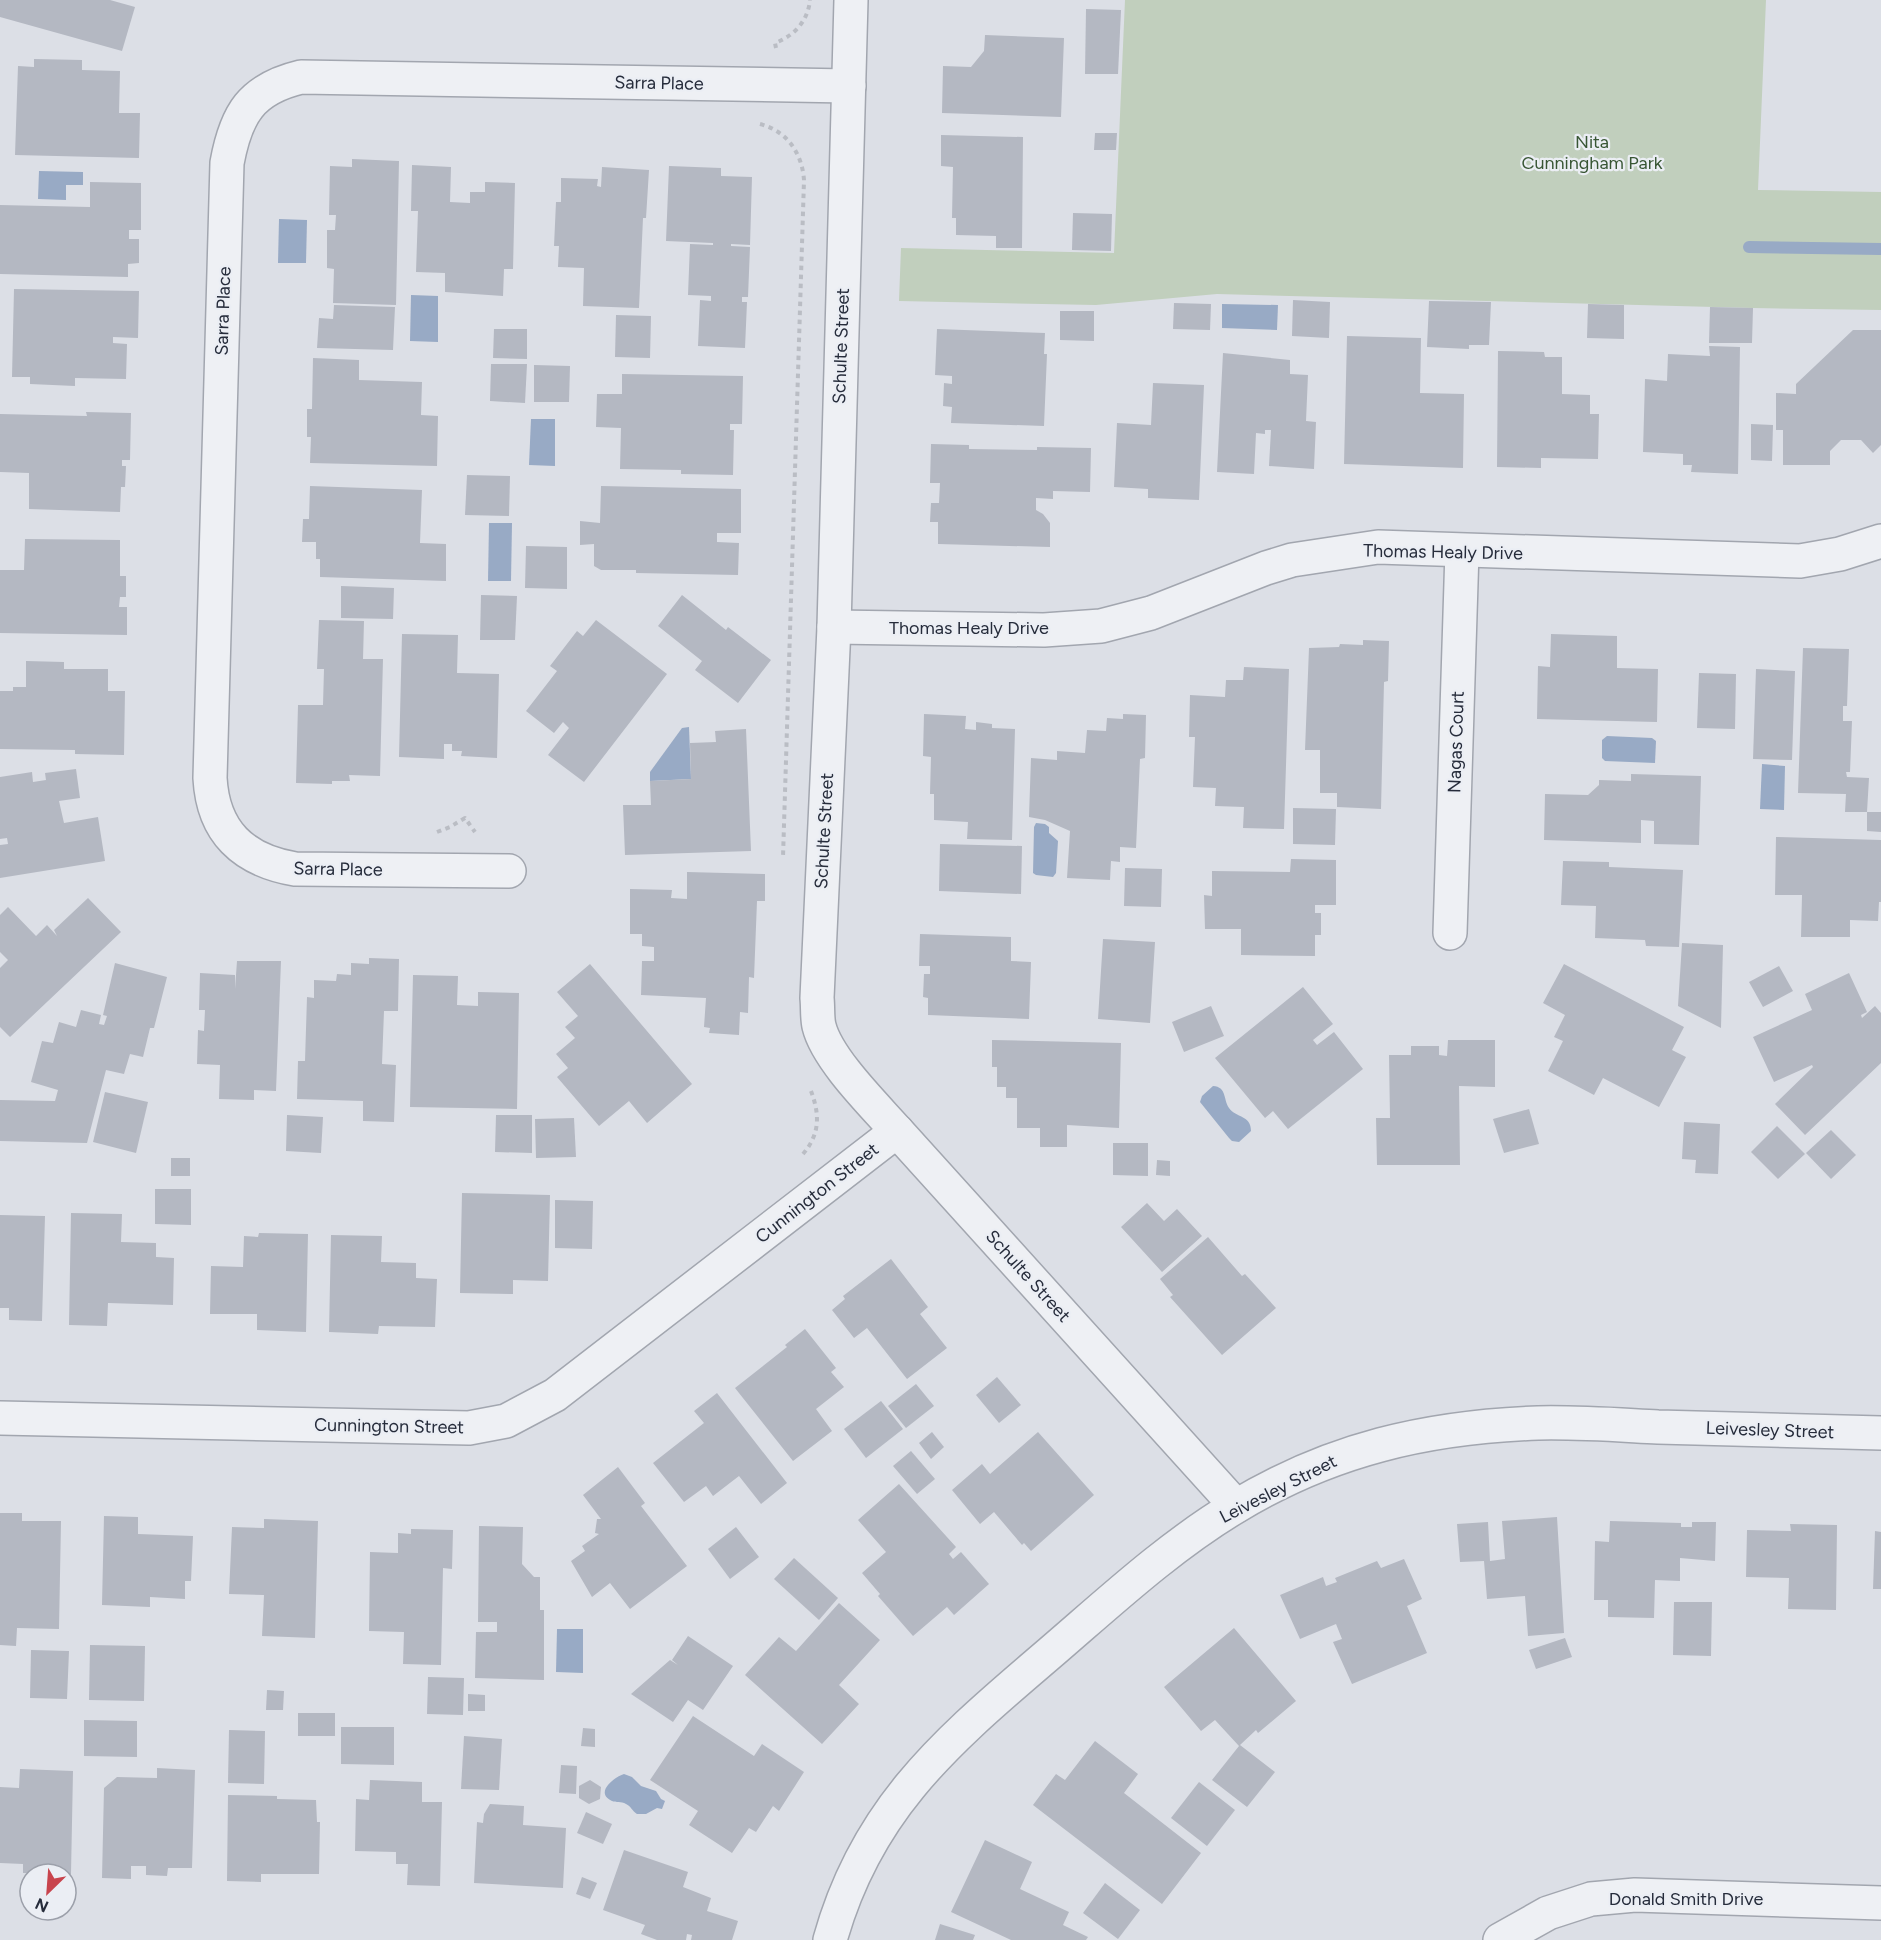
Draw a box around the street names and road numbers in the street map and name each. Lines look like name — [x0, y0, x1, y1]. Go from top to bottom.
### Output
street label: Sarra Place — [614, 71, 704, 95]
street label: Sarra Place — [210, 266, 236, 356]
street label: Schulte Street — [828, 287, 854, 404]
street label: Thomas Healy Drive — [1363, 540, 1523, 564]
street label: Thomas Healy Drive — [889, 617, 1049, 639]
street label: Nagas Court — [1443, 690, 1469, 793]
street label: Schulte Street — [810, 772, 838, 890]
street label: Sarra Place — [293, 857, 383, 881]
street label: Cunnington Street — [751, 1138, 883, 1248]
street label: Schulte Street — [981, 1225, 1075, 1327]
street label: Cunnington Street — [314, 1414, 464, 1438]
street label: Leivesley Street — [1705, 1417, 1835, 1443]
street label: Leivesley Street — [1216, 1450, 1340, 1528]
street label: Donald Smith Drive — [1609, 1888, 1763, 1910]

